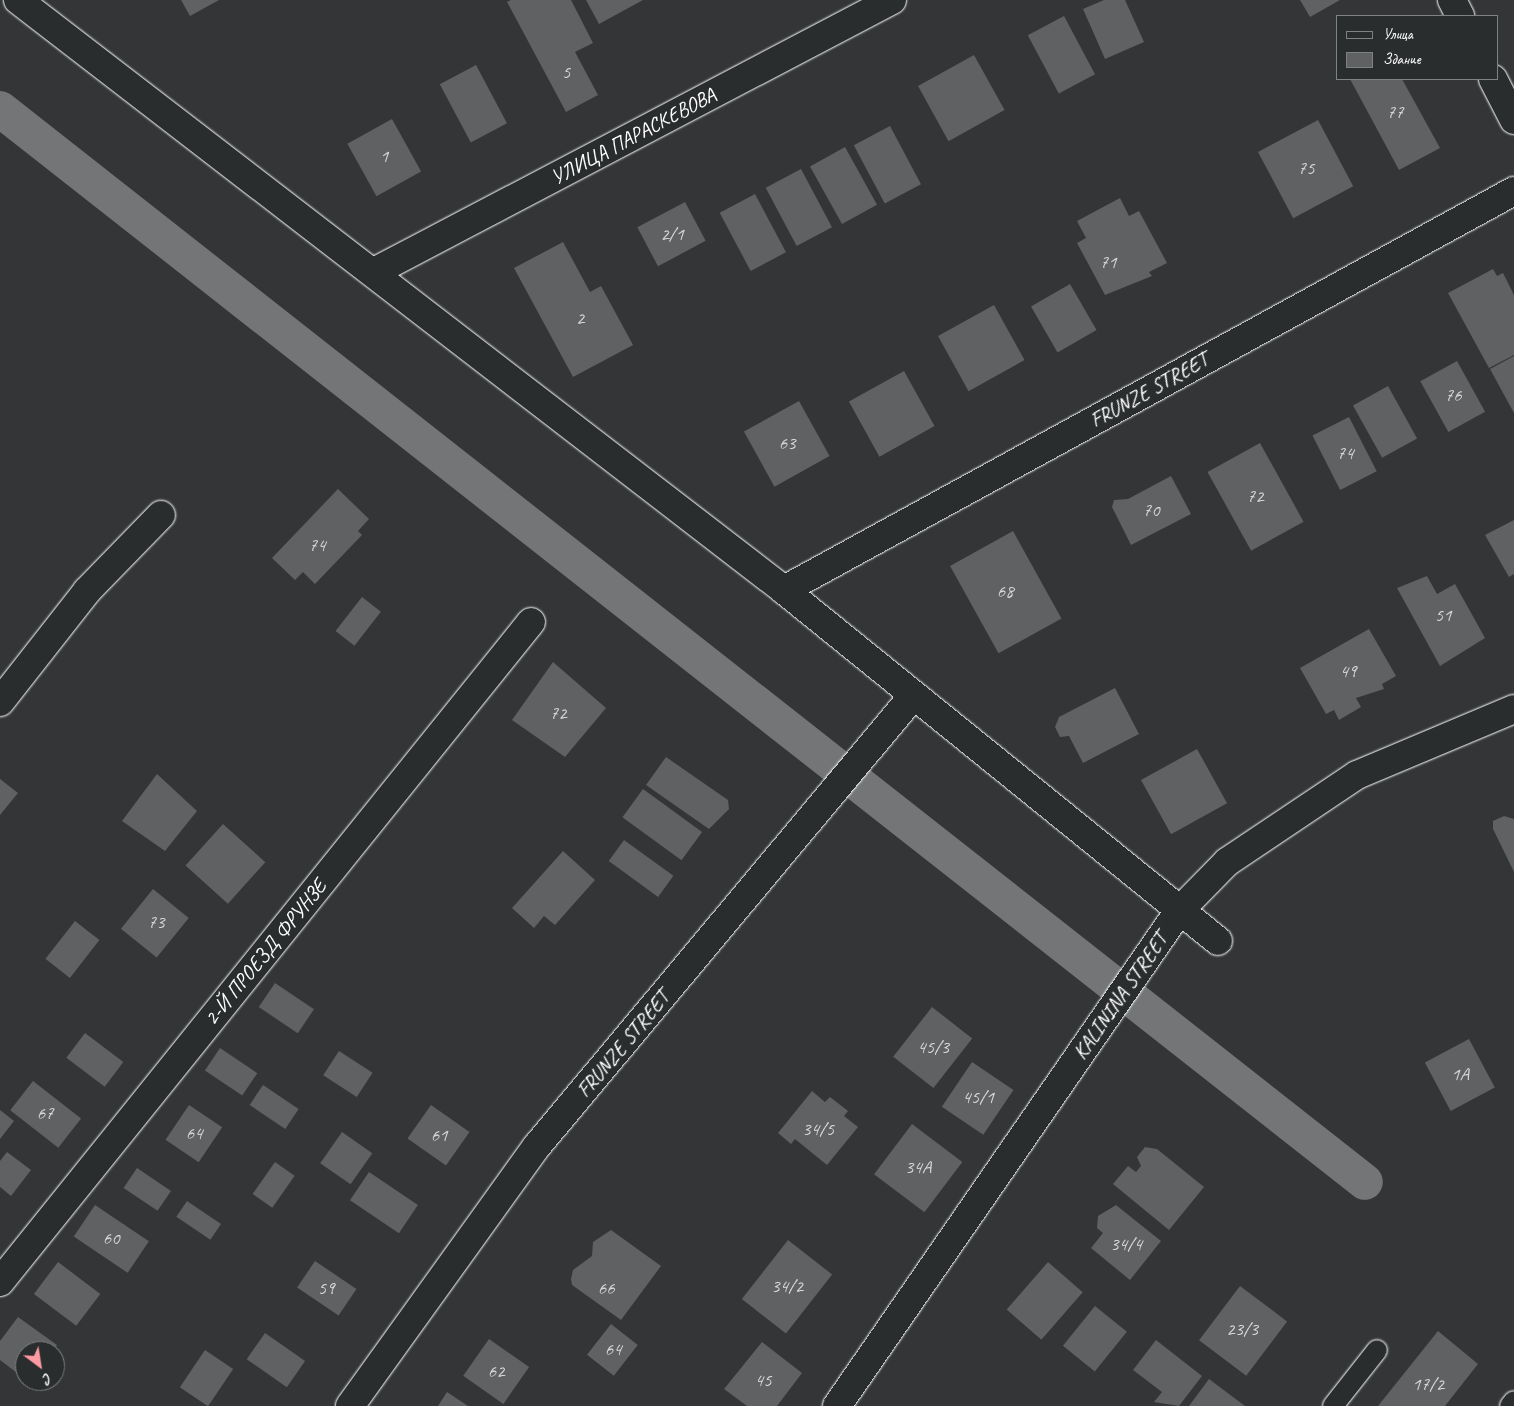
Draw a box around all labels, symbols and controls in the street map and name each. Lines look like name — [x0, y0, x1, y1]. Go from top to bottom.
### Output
legend — [1336, 15, 1499, 80]
text: Улица — [1383, 25, 1413, 44]
text: Здание — [1383, 50, 1421, 69]
house number: 5 — [562, 62, 570, 84]
street label: УЛИЦА ПАРАСКЕВОВА — [546, 82, 720, 190]
house number: 77 — [1386, 102, 1404, 124]
house number: 1 — [380, 146, 388, 168]
house number: 75 — [1297, 158, 1315, 180]
house number: 2/1 — [660, 224, 684, 246]
house number: 71 — [1099, 252, 1117, 274]
house number: 2 — [576, 308, 584, 330]
street label: FRUNZE STREET — [1086, 347, 1212, 433]
house number: 76 — [1444, 385, 1462, 407]
house number: 63 — [778, 433, 796, 455]
house number: 74 — [1336, 443, 1354, 465]
house number: 72 — [1246, 486, 1264, 508]
house number: 70 — [1142, 500, 1160, 522]
house number: 74 — [308, 535, 326, 557]
house number: 68 — [996, 581, 1014, 603]
house number: 51 — [1434, 605, 1452, 627]
house number: 49 — [1339, 661, 1357, 683]
house number: 72 — [549, 703, 567, 725]
street label: 2-Й ПРОЕЗД ФРУНЗЕ — [199, 874, 331, 1030]
house number: 73 — [147, 912, 165, 934]
street label: KALININA STREET — [1067, 928, 1173, 1064]
street label: FRUNZE STREET — [571, 986, 675, 1102]
house number: 45/3 — [917, 1037, 949, 1059]
house number: 1А — [1451, 1064, 1469, 1086]
house number: 45/1 — [962, 1087, 994, 1109]
house number: 67 — [36, 1103, 54, 1125]
house number: 34/5 — [802, 1119, 834, 1141]
house number: 64 — [185, 1123, 203, 1145]
house number: 61 — [430, 1125, 448, 1147]
house number: 34А — [905, 1157, 931, 1179]
house number: 60 — [102, 1228, 120, 1250]
house number: 34/4 — [1110, 1234, 1142, 1256]
house number: 34/2 — [771, 1276, 803, 1298]
house number: 59 — [317, 1278, 335, 1300]
house number: 66 — [597, 1278, 615, 1300]
house number: 23/3 — [1226, 1319, 1258, 1341]
house number: 64 — [604, 1339, 622, 1361]
north arrow — [15, 1341, 65, 1391]
house number: 62 — [487, 1361, 505, 1383]
text: С — [40, 1369, 55, 1387]
house number: 45 — [754, 1370, 772, 1392]
house number: 17/2 — [1412, 1374, 1444, 1396]

